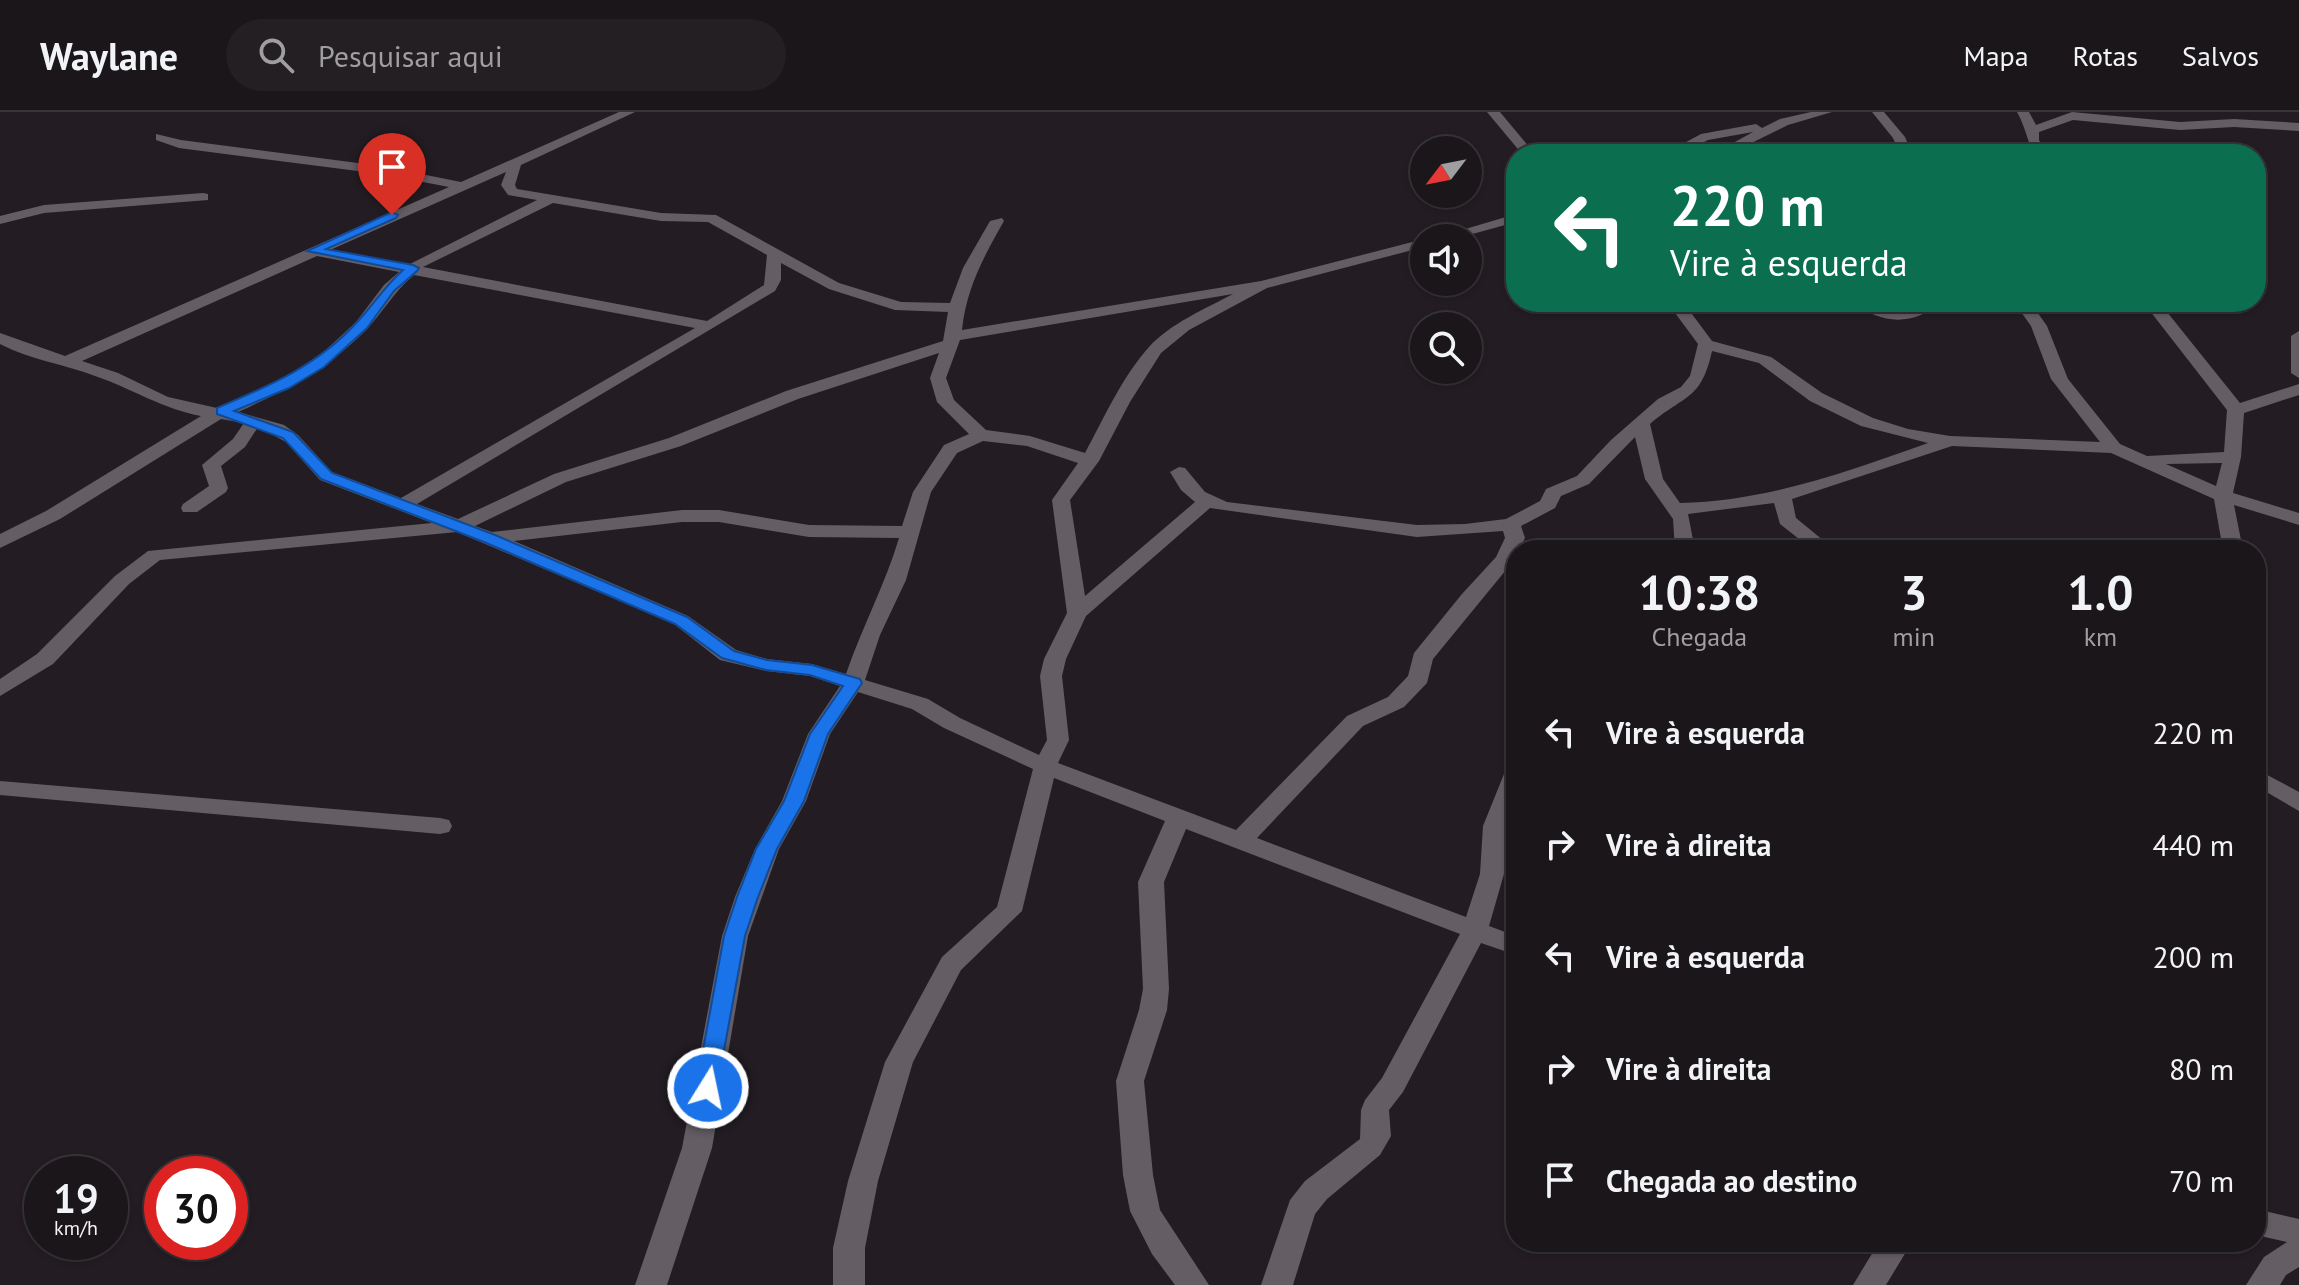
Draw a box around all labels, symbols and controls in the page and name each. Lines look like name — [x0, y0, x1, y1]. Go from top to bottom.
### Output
search box — [226, 19, 786, 91]
text: Waylane — [40, 31, 178, 80]
icon: search — [254, 33, 298, 77]
text: Pesquisar aqui — [318, 36, 503, 75]
text: Mapa — [1964, 37, 2029, 74]
text: Rotas — [2073, 37, 2138, 74]
text: Salvos — [2182, 37, 2259, 74]
pin — [358, 133, 426, 215]
north arrow — [1410, 136, 1482, 208]
map controls — [1410, 136, 1482, 384]
icon: arrive — [370, 145, 414, 189]
text: 220 m — [1670, 169, 1825, 241]
icon: left — [1538, 176, 1642, 280]
button: sound — [1410, 224, 1482, 296]
text: Vire à esquerda — [1670, 239, 1908, 286]
button: search — [1410, 312, 1482, 384]
text: 10:38 — [1638, 561, 1760, 623]
text: 3 — [1900, 561, 1927, 623]
text: 1.0 — [2067, 561, 2134, 623]
text: Chegada — [1651, 620, 1747, 653]
text: min — [1893, 620, 1935, 653]
text: km — [2084, 620, 2117, 653]
icon: left — [1538, 710, 1582, 754]
text: Vire à esquerda — [1606, 713, 1805, 752]
text: 220 m — [2153, 713, 2234, 752]
icon: right — [1538, 822, 1582, 866]
text: Vire à direita — [1606, 825, 1771, 864]
text: 440 m — [2153, 825, 2234, 864]
icon: left — [1538, 934, 1582, 978]
text: Vire à esquerda — [1606, 937, 1805, 976]
text: 200 m — [2153, 937, 2234, 976]
position arrow — [666, 1046, 750, 1130]
icon: right — [1538, 1046, 1582, 1090]
text: Vire à direita — [1606, 1049, 1771, 1088]
text: 80 m — [2169, 1049, 2234, 1088]
speed limit sign: 30 — [144, 1156, 248, 1260]
icon: arrive — [1538, 1158, 1582, 1202]
text: Chegada ao destino — [1606, 1161, 1857, 1200]
text: 70 m — [2169, 1161, 2234, 1200]
text: 19 — [53, 1172, 99, 1224]
text: km/h — [54, 1215, 98, 1241]

